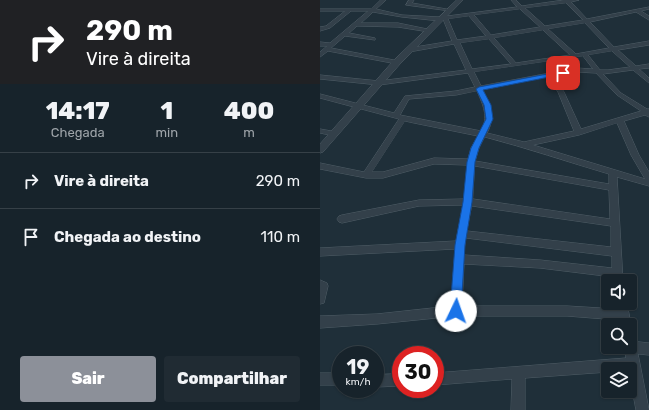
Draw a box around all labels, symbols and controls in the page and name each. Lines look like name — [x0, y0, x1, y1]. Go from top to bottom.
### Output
text: 290 m — [86, 14, 173, 47]
icon: right — [20, 16, 72, 68]
text: Vire à direita — [86, 48, 191, 70]
pin — [546, 56, 580, 90]
icon: arrive — [552, 62, 574, 84]
text: 14:17 — [46, 97, 110, 125]
text: 1 — [160, 97, 173, 125]
text: 400 — [224, 97, 274, 125]
text: Chegada — [51, 125, 105, 140]
text: min — [155, 125, 178, 140]
text: m — [243, 125, 255, 140]
icon: right — [20, 170, 42, 192]
text: Vire à direita — [54, 172, 149, 190]
text: 290 m — [256, 172, 300, 190]
icon: arrive — [20, 226, 42, 248]
text: Chegada ao destino — [54, 228, 201, 246]
text: 110 m — [261, 228, 300, 246]
map controls — [601, 274, 637, 398]
button: sound — [601, 274, 637, 310]
position arrow — [435, 290, 477, 332]
button: search — [601, 318, 637, 354]
speed limit sign: 30 — [392, 346, 444, 398]
text: 19 — [347, 355, 369, 379]
button: Sair — [20, 356, 156, 402]
button: Compartilhar — [164, 356, 300, 402]
button: layers — [601, 362, 637, 398]
text: km/h — [346, 376, 370, 388]

